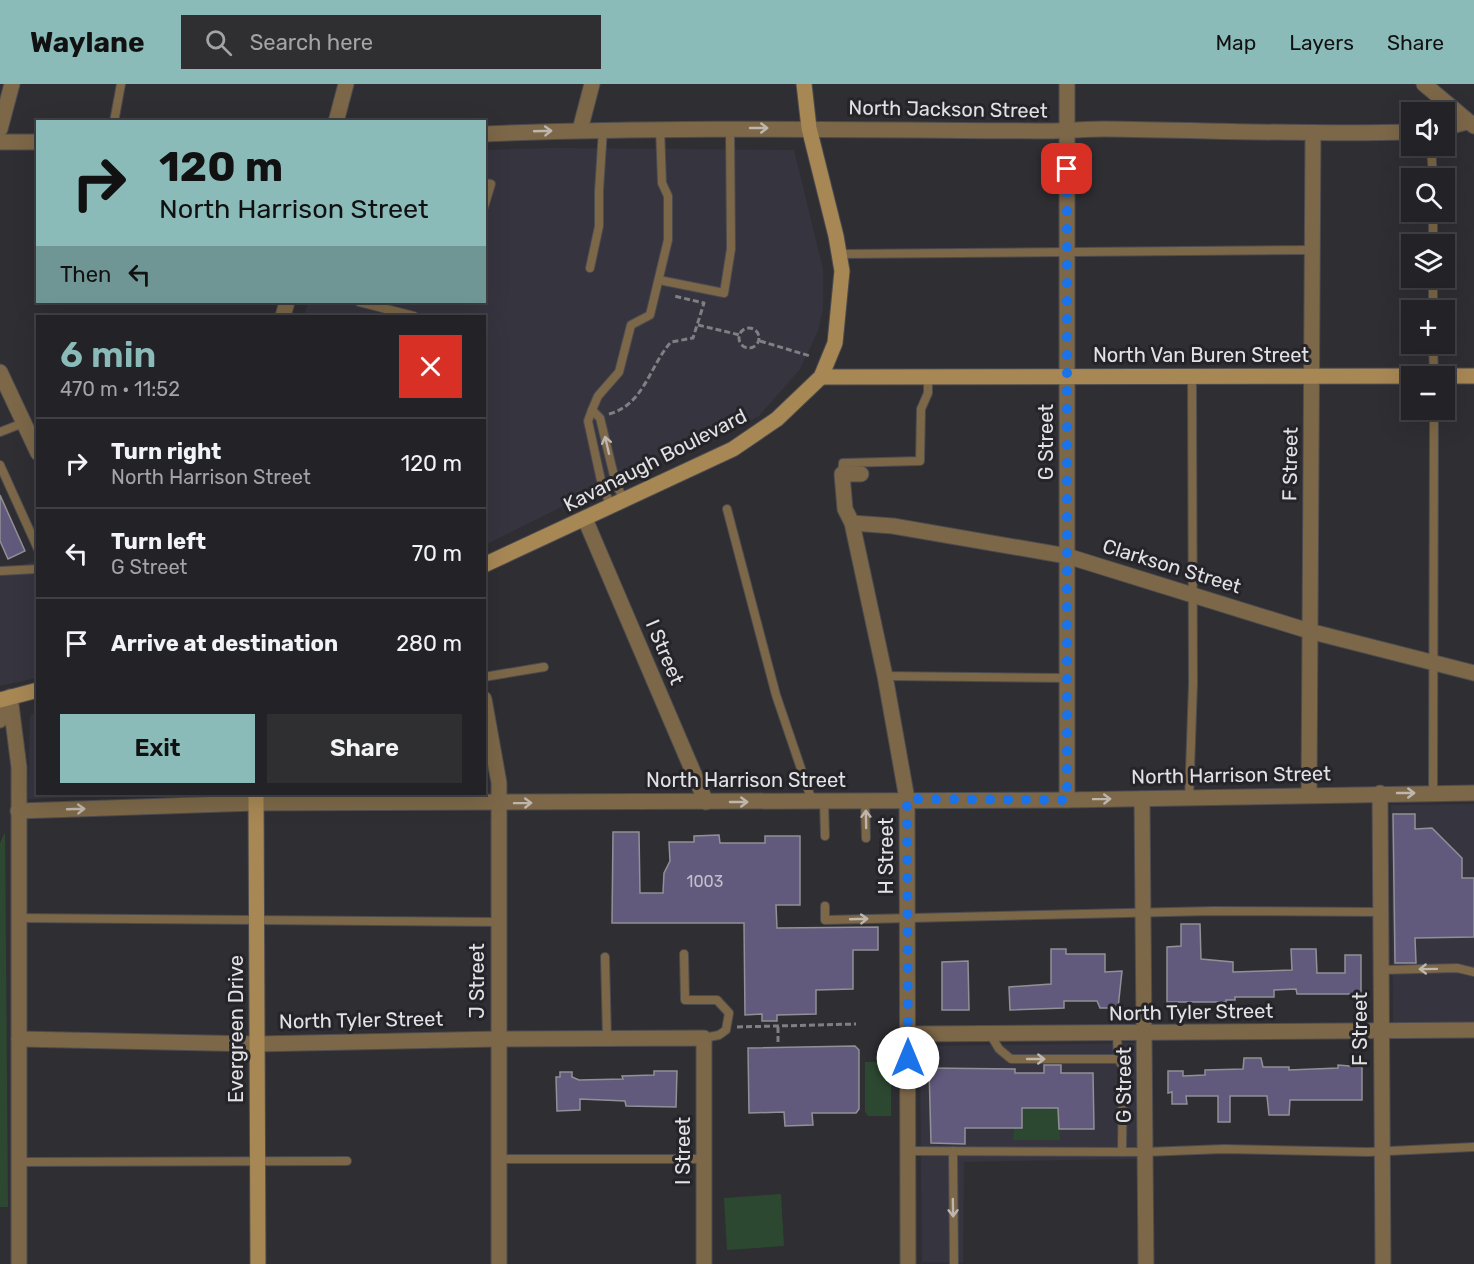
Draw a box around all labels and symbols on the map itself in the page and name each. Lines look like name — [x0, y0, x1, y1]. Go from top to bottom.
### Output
street label: North Jackson Street — [848, 95, 1048, 123]
one-way arrow — [748, 122, 768, 134]
one-way arrow — [532, 126, 552, 137]
pin — [1041, 143, 1092, 194]
street label: North Van Buren Street — [1093, 343, 1309, 367]
street label: Kavanaugh Boulevard — [559, 403, 751, 517]
street label: G Street — [1034, 404, 1058, 480]
street label: F Street — [1277, 427, 1303, 501]
one-way arrow — [600, 436, 612, 455]
street label: Clarkson Street — [1100, 534, 1244, 599]
street label: I Street — [641, 616, 689, 688]
street label: North Harrison Street — [1131, 761, 1331, 789]
street label: North Harrison Street — [646, 768, 846, 792]
one-way arrow — [1396, 787, 1416, 799]
one-way arrow — [1092, 794, 1112, 805]
one-way arrow — [729, 796, 749, 808]
one-way arrow — [513, 797, 533, 809]
one-way arrow — [66, 803, 86, 815]
one-way arrow — [860, 810, 872, 830]
street label: H Street — [874, 817, 898, 895]
house number: 1003 — [687, 872, 723, 891]
one-way arrow — [849, 914, 869, 925]
street label: J Street — [465, 943, 489, 1019]
street label: Evergreen Drive — [224, 955, 248, 1103]
one-way arrow — [1418, 963, 1438, 975]
street label: F Street — [1348, 992, 1372, 1066]
street label: North Tyler Street — [1109, 999, 1274, 1025]
street label: North Tyler Street — [279, 1007, 444, 1033]
position arrow — [876, 1026, 940, 1090]
street label: G Street — [1112, 1047, 1136, 1123]
one-way arrow — [1026, 1053, 1046, 1065]
street label: I Street — [671, 1117, 695, 1185]
one-way arrow — [947, 1197, 959, 1217]

